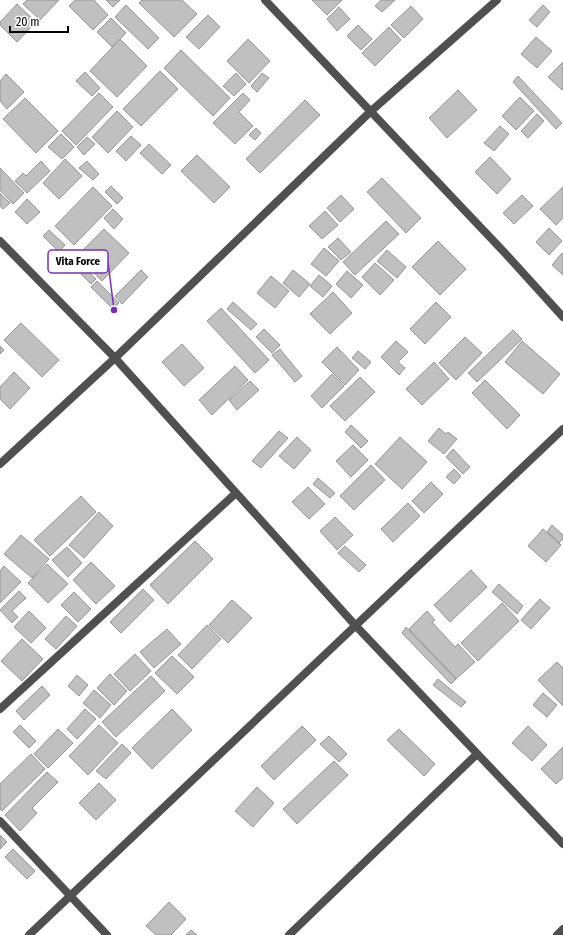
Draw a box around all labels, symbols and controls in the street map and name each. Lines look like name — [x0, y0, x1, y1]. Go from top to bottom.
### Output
scale bar — [10, 8, 68, 34]
text: 20 m — [16, 15, 40, 29]
callout: Vita Force — [48, 250, 108, 273]
text: Vita Force — [55, 255, 101, 268]

